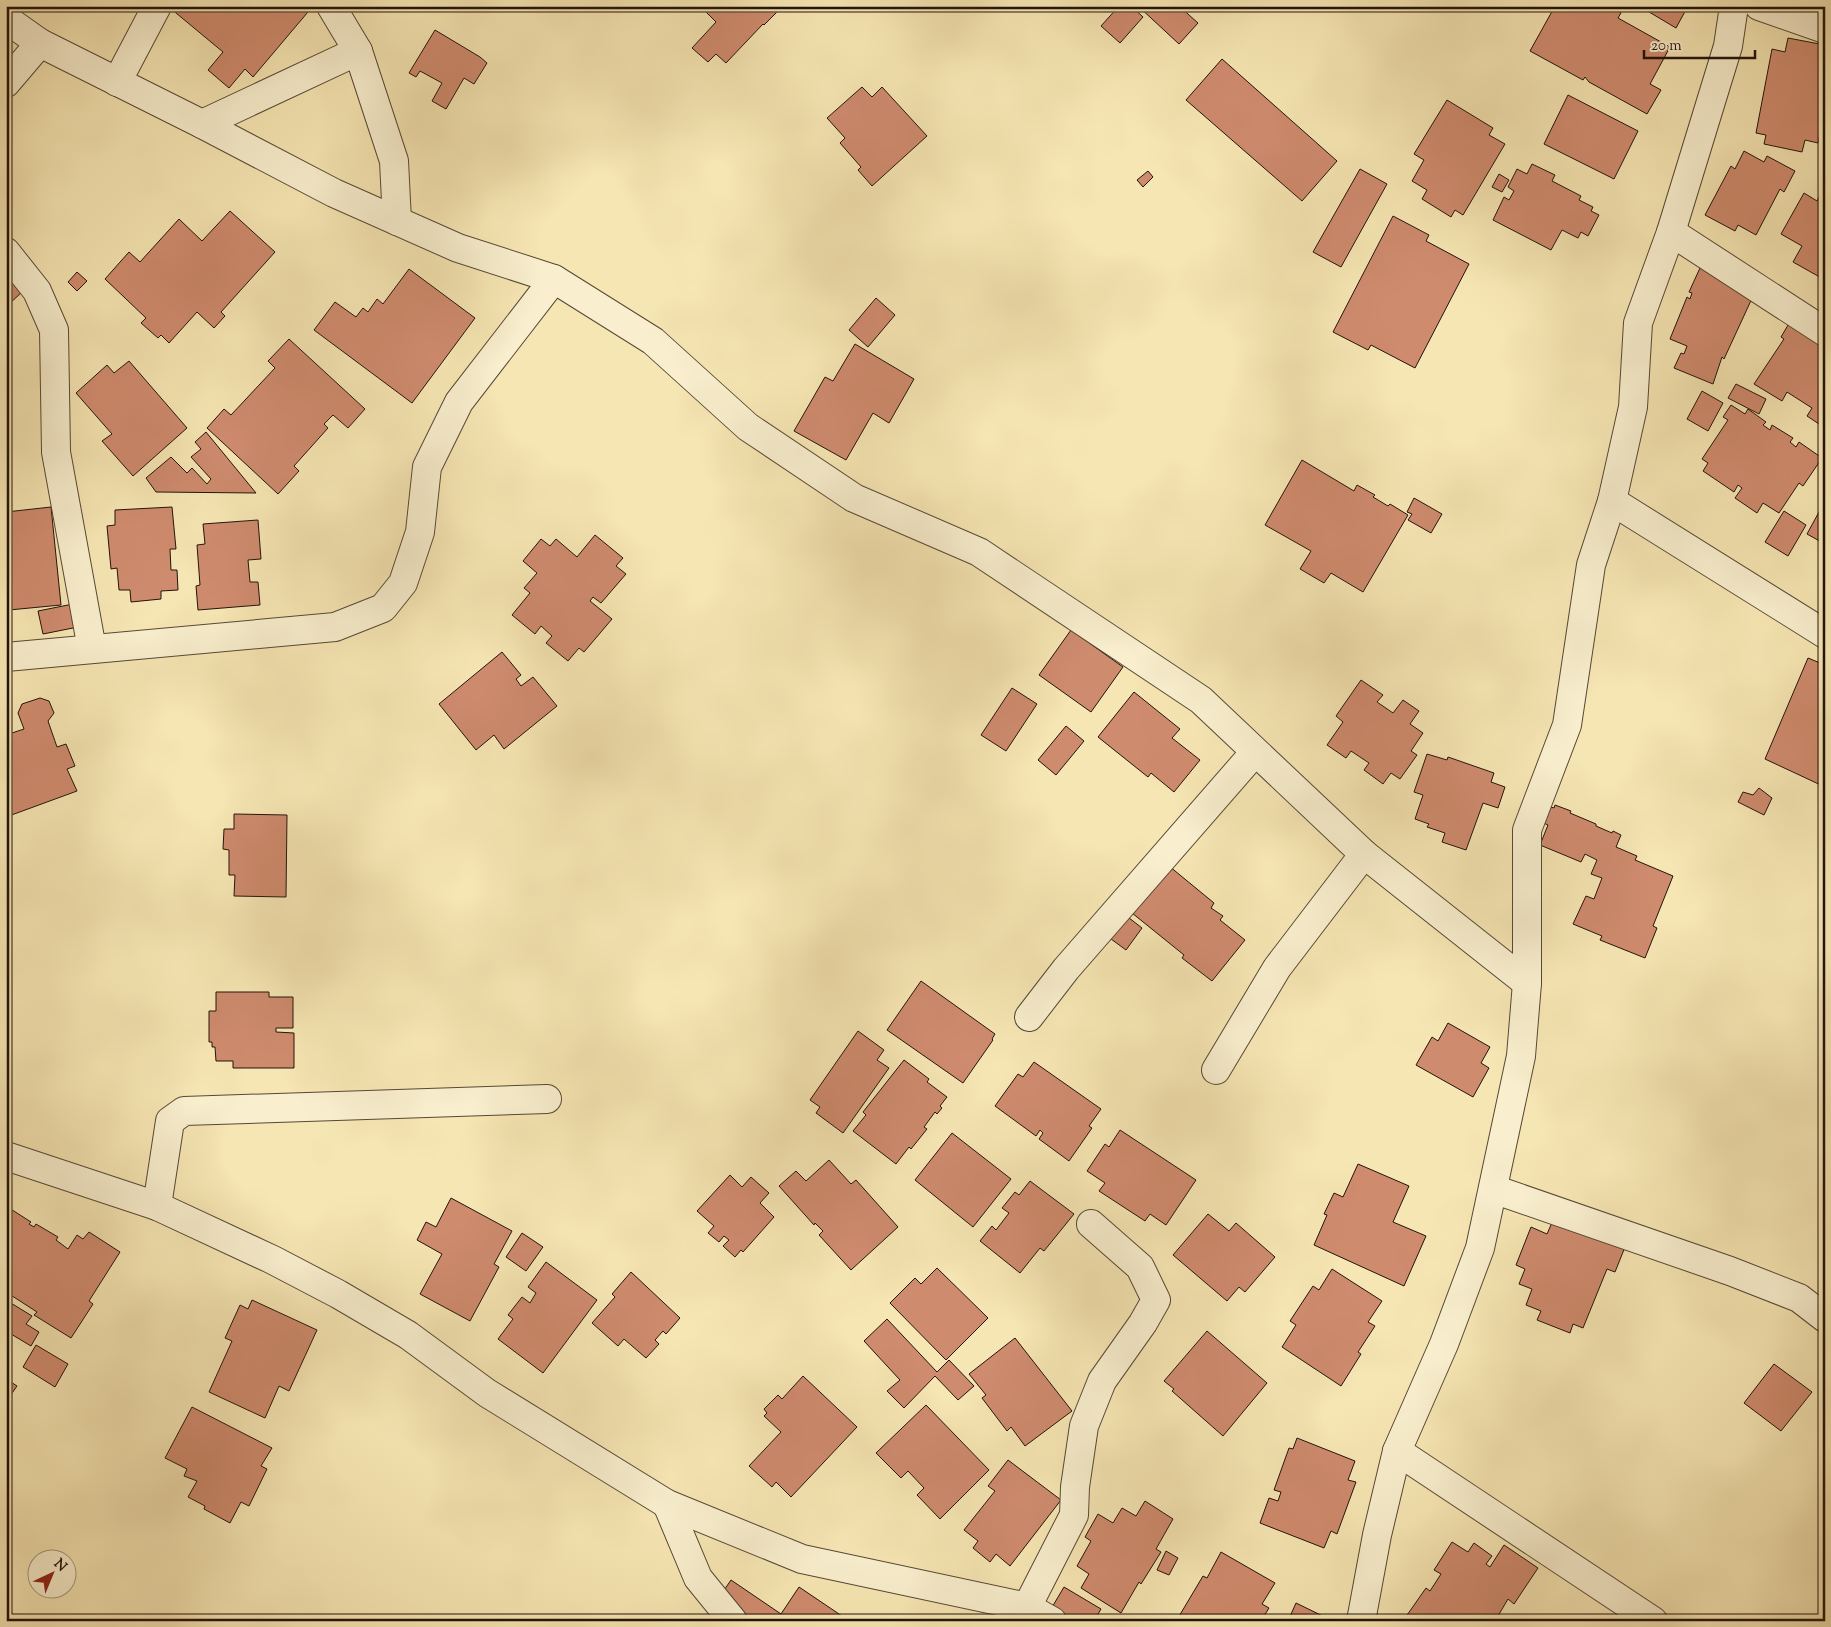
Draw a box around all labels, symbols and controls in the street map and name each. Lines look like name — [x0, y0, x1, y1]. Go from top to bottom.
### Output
scale bar — [1644, 28, 1755, 60]
text: 20 m — [1651, 36, 1682, 57]
north arrow — [28, 1550, 78, 1600]
text: N — [49, 1555, 71, 1577]

